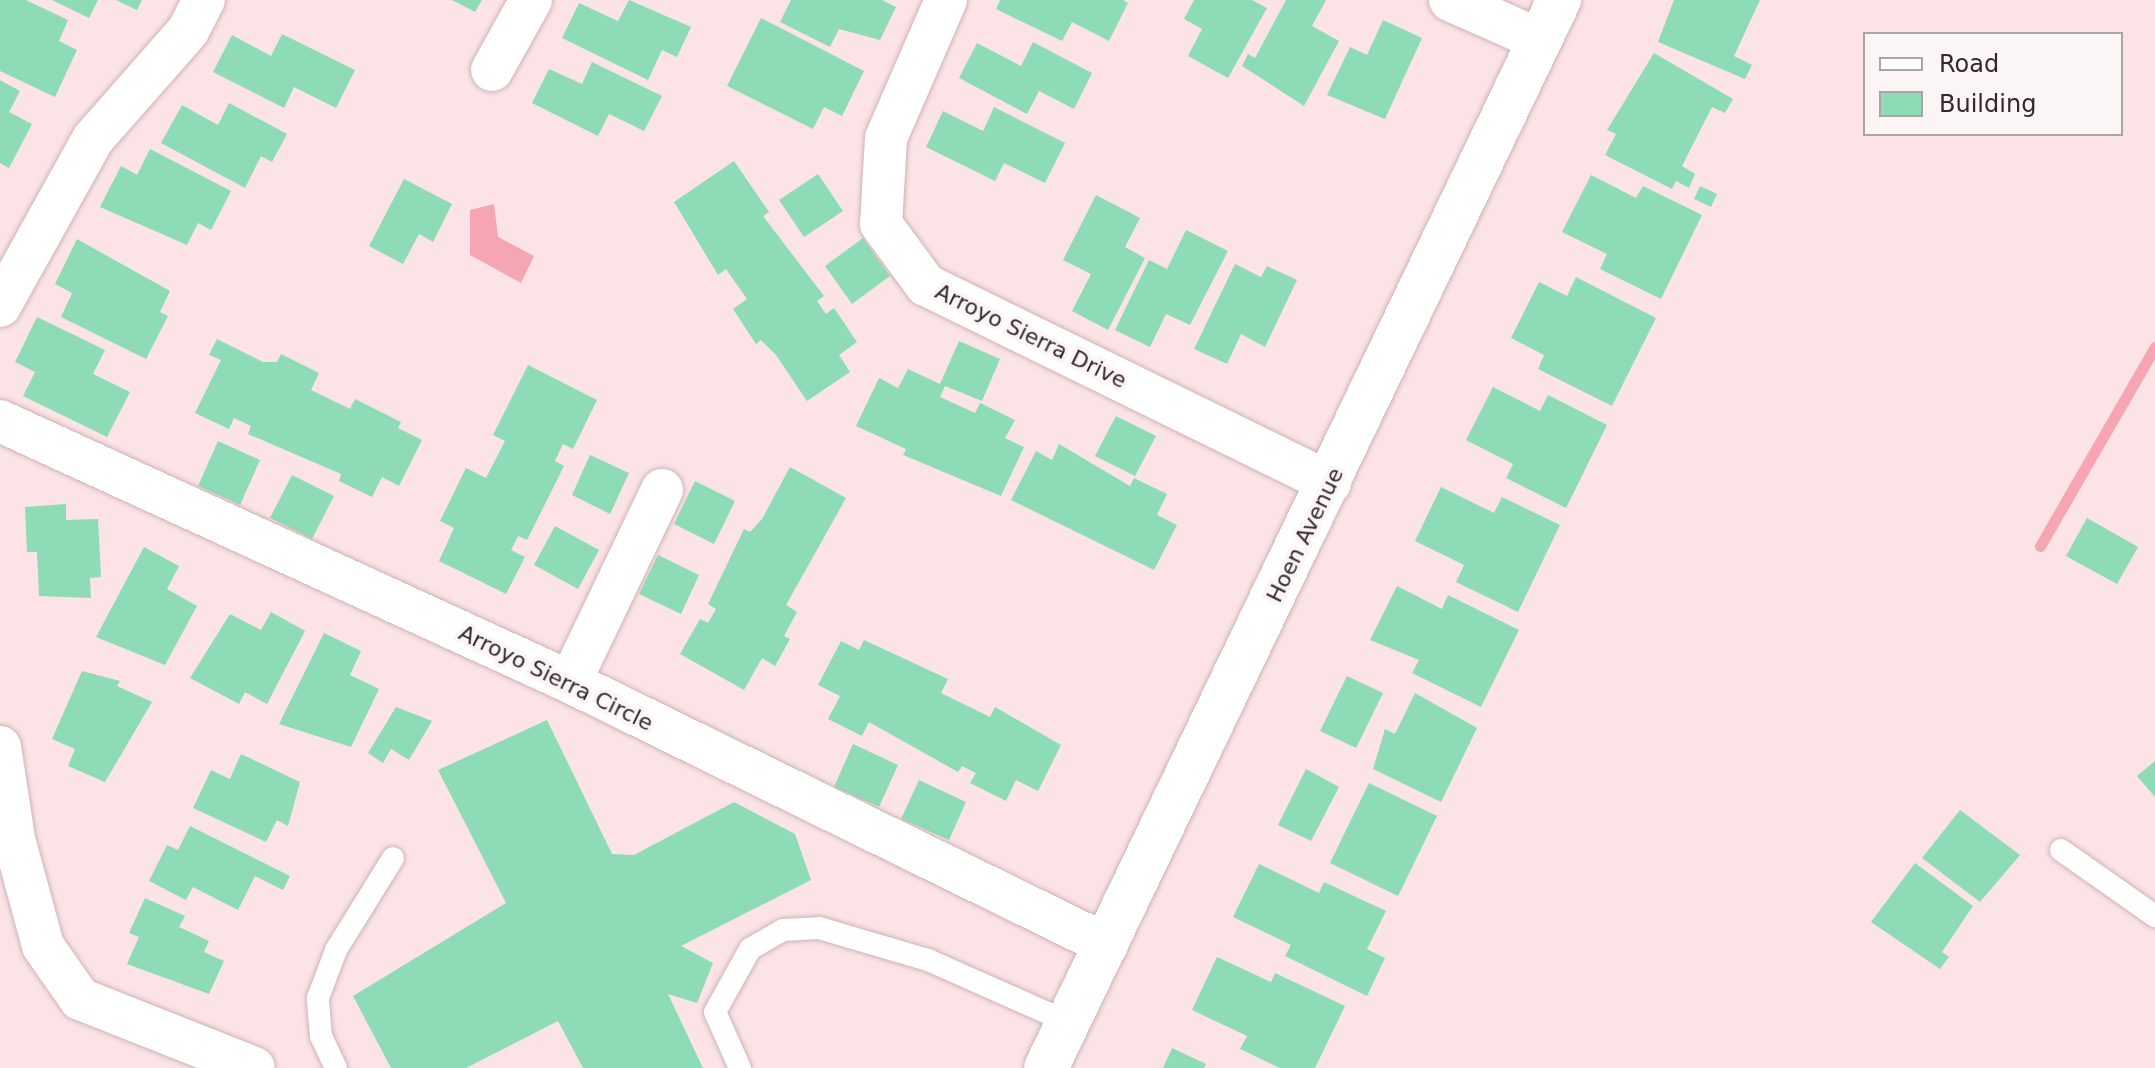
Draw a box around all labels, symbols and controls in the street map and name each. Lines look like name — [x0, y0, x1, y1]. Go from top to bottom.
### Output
legend — [1863, 32, 2123, 136]
text: Road — [1939, 50, 1999, 78]
text: Building — [1939, 90, 2036, 118]
street label: Arroyo Sierra Drive — [931, 278, 1131, 394]
street label: Hoen Avenue — [1261, 464, 1349, 606]
street label: Arroyo Sierra Circle — [455, 619, 657, 737]

